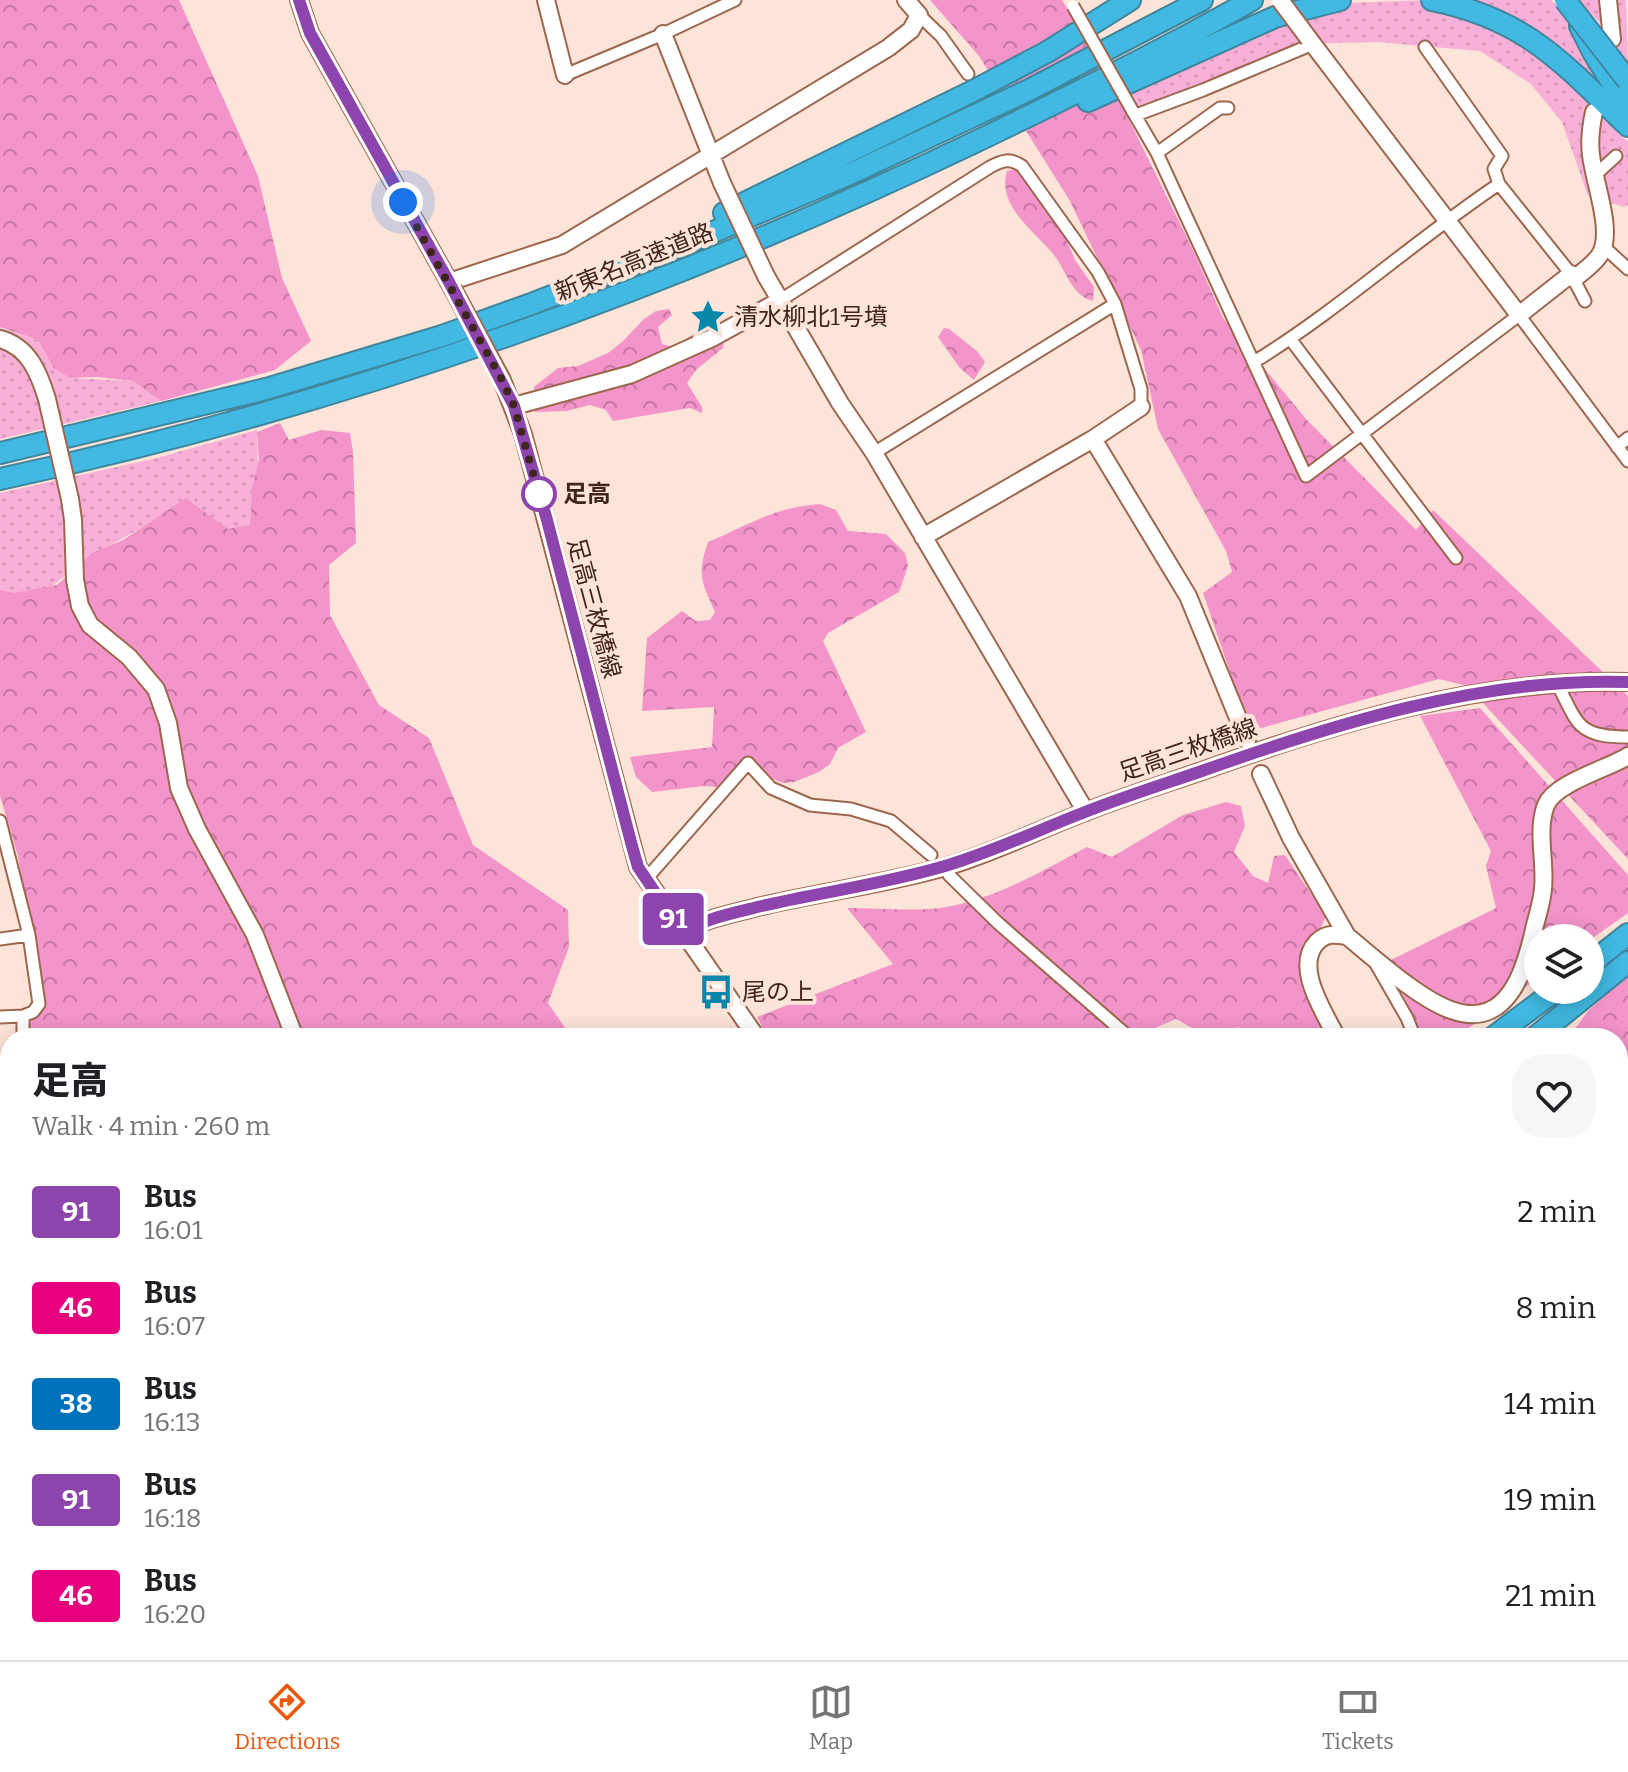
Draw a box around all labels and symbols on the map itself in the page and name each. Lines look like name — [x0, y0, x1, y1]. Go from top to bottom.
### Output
your location — [383, 182, 423, 222]
street label: 新東名高速道路 — [551, 218, 717, 306]
place icon: 清水柳北1号墳 — [689, 298, 727, 336]
place label: 清水柳北1号墳 — [734, 303, 888, 331]
marker: 足高 — [522, 477, 556, 511]
place label: 足高 — [563, 480, 611, 508]
street label: 足高三枚橋線 — [562, 535, 626, 681]
street label: 足高三枚橋線 — [1115, 713, 1261, 787]
line badge: 91 — [637, 893, 709, 945]
bus stop icon: 尾の上 — [697, 973, 735, 1011]
place label: 尾の上 — [742, 978, 814, 1006]

